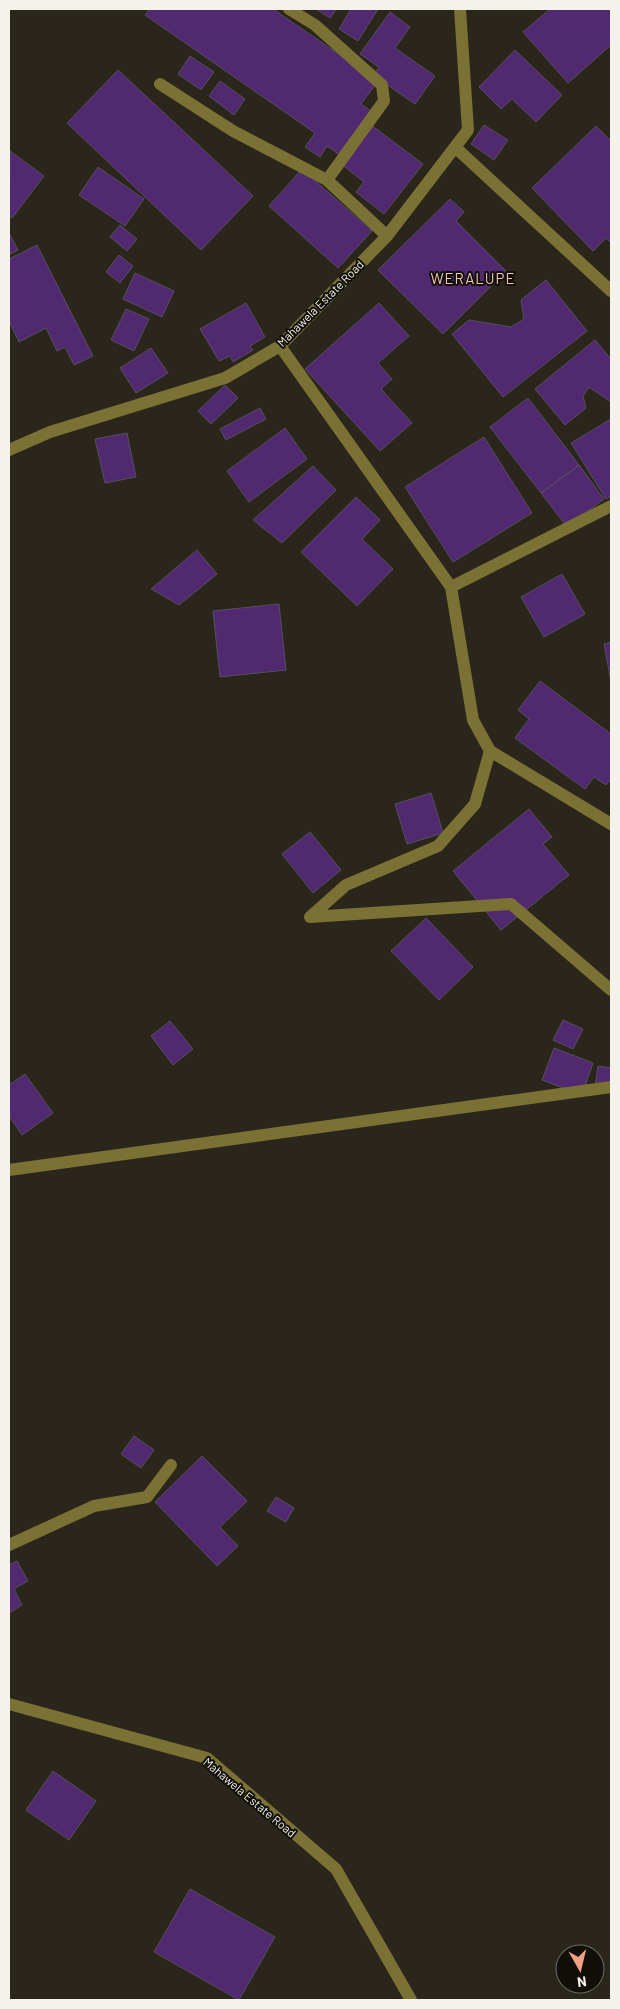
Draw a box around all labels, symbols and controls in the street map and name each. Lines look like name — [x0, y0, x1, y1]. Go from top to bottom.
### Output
street label: Mahawela Estate Road — [274, 257, 366, 349]
district label: WERALUPE — [430, 269, 516, 287]
street label: Mahawela Estate Road — [201, 1754, 299, 1840]
north arrow — [555, 1944, 605, 1994]
text: N — [576, 1973, 588, 1991]

